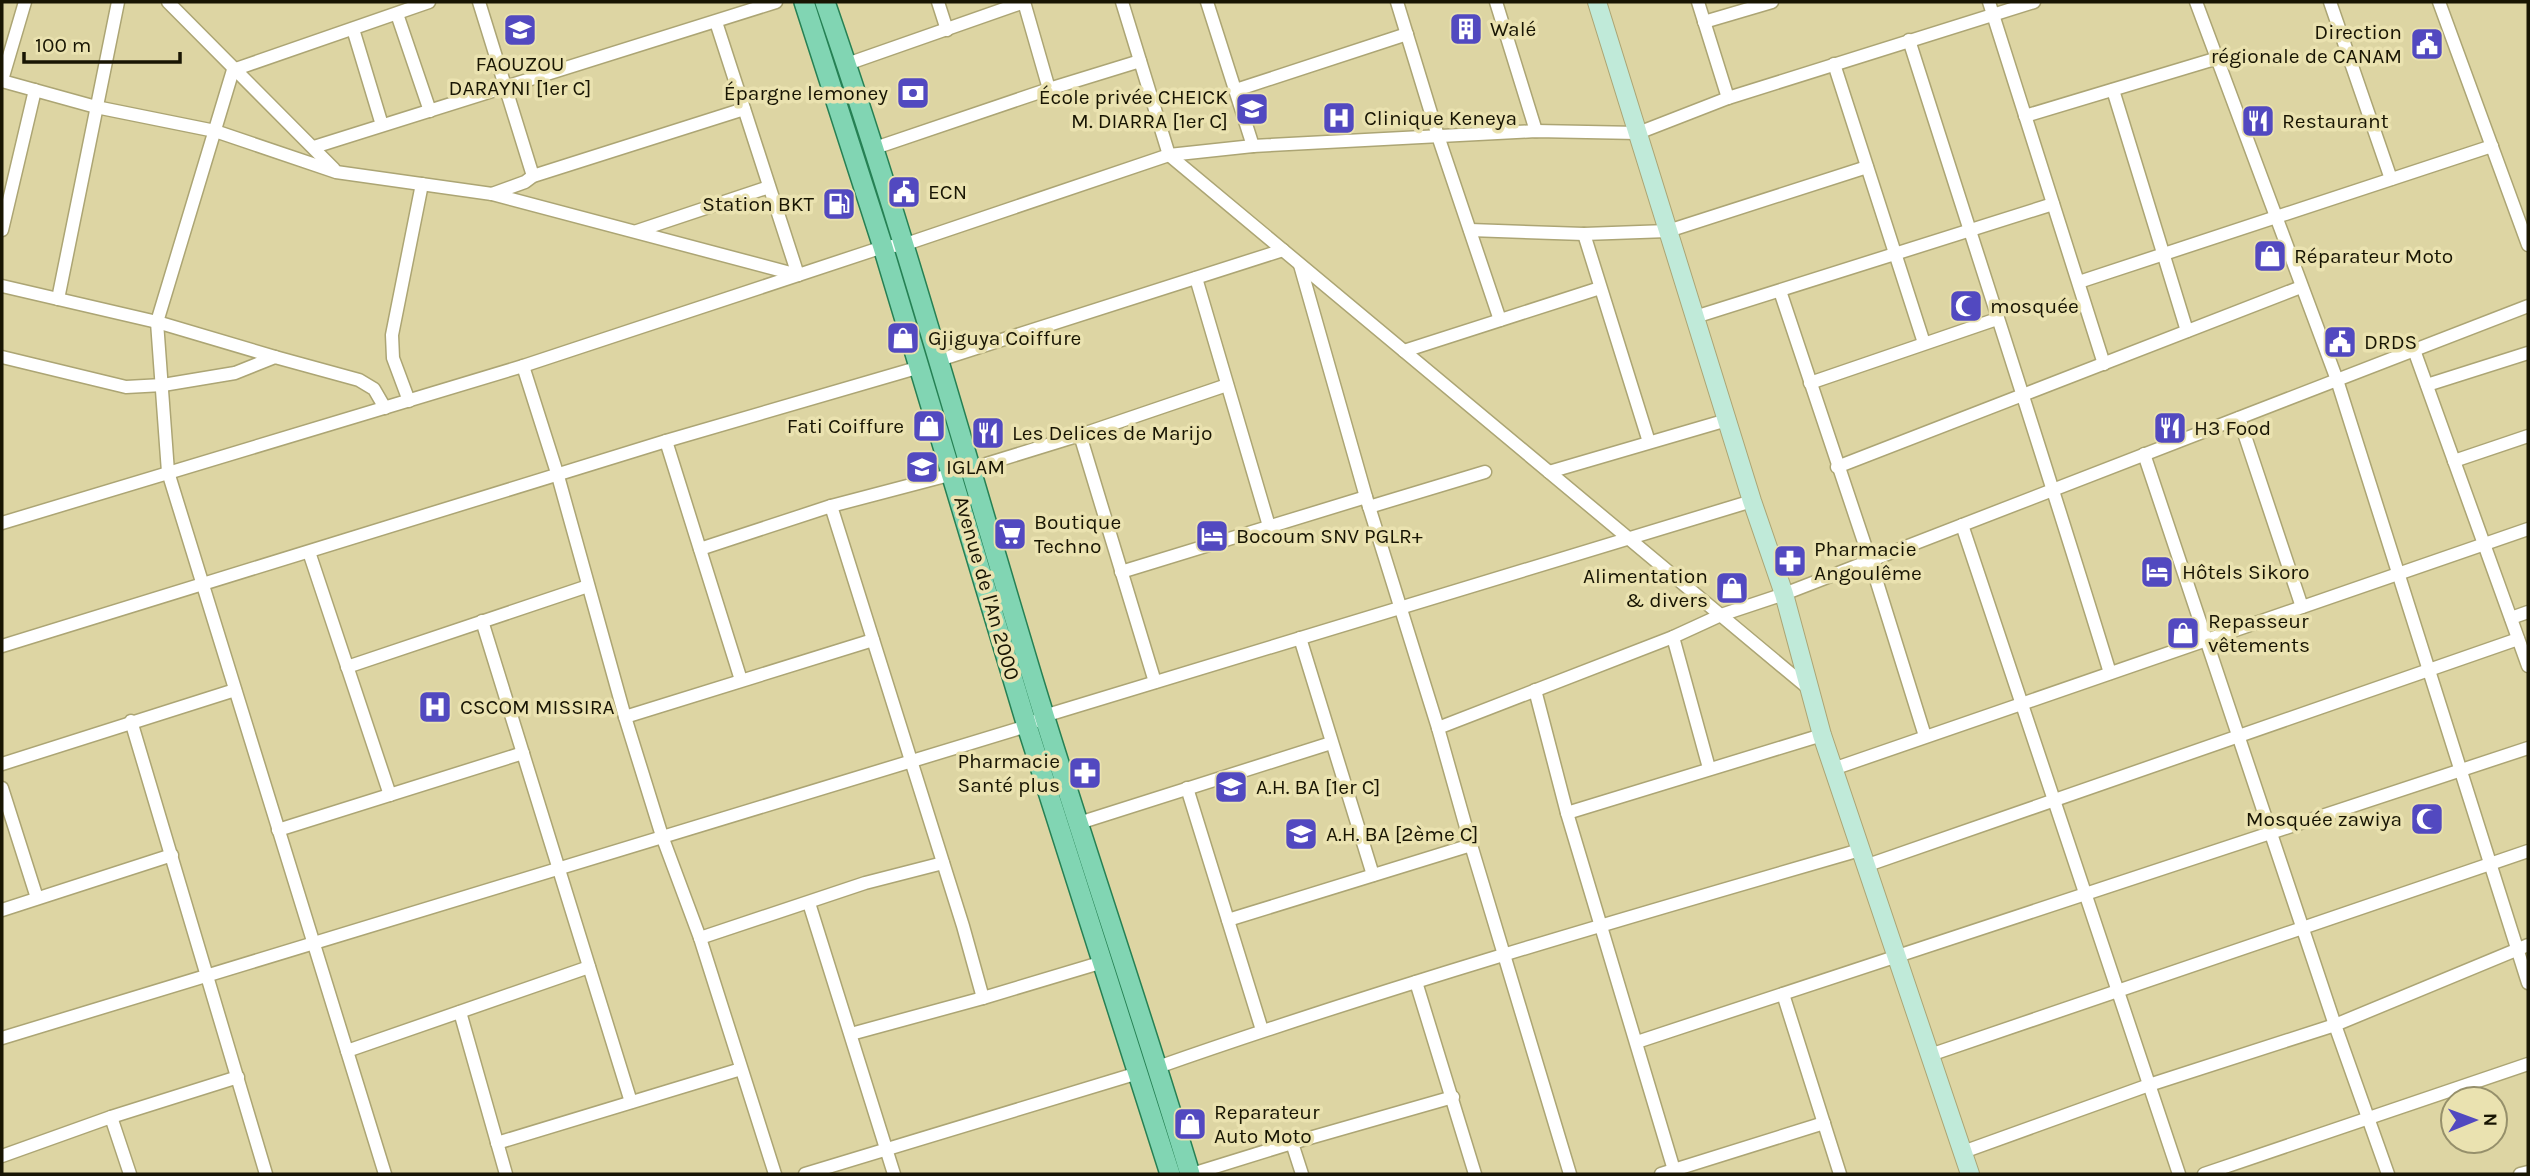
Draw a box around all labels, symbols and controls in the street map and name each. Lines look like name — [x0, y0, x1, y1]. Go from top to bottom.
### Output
building icon: Walé — [1447, 10, 1485, 48]
school or university icon: FAOUZOU DARAYNI [1er C] — [501, 11, 539, 49]
place label: Walé — [1490, 17, 1536, 41]
place label: Direction régionale de CANAM — [2211, 20, 2402, 68]
scale bar — [24, 21, 180, 65]
public building icon: Direction régionale de CANAM — [2408, 25, 2446, 63]
text: 100 m — [35, 33, 92, 57]
place label: FAOUZOU DARAYNI [1er C] — [449, 52, 591, 100]
bank icon: Épargne lemoney — [894, 74, 932, 112]
place label: Épargne lemoney — [724, 81, 888, 105]
place label: École privée CHEICK M. DIARRA [1er C] — [1039, 85, 1228, 133]
school or university icon: École privée CHEICK M. DIARRA [1er C] — [1233, 90, 1271, 128]
hospital icon: Clinique Keneya — [1320, 99, 1358, 137]
restaurant icon: Restaurant — [2239, 102, 2277, 140]
place label: Clinique Keneya — [1364, 106, 1517, 130]
place label: Restaurant — [2282, 109, 2389, 133]
public building icon: ECN — [885, 173, 923, 211]
place label: ECN — [928, 180, 967, 204]
fuel station icon: Station BKT — [820, 185, 858, 223]
place label: Station BKT — [702, 192, 814, 216]
shop icon: Réparateur Moto — [2251, 237, 2289, 275]
place label: Réparateur Moto — [2294, 244, 2453, 268]
mosque icon: mosquée — [1947, 287, 1985, 325]
place label: mosquée — [1990, 294, 2079, 318]
shop icon: Gjiguya Coiffure — [884, 319, 922, 357]
public building icon: DRDS — [2321, 323, 2359, 361]
place label: Gjiguya Coiffure — [928, 326, 1081, 350]
place label: DRDS — [2364, 330, 2417, 354]
shop icon: Fati Coiffure — [910, 407, 948, 445]
restaurant icon: H3 Food — [2151, 409, 2189, 447]
place label: Fati Coiffure — [787, 414, 904, 438]
restaurant icon: Les Delices de Marijo — [969, 414, 1007, 452]
place label: H3 Food — [2194, 416, 2271, 440]
place label: Les Delices de Marijo — [1012, 421, 1213, 445]
school or university icon: IGLAM — [903, 448, 941, 486]
place label: IGLAM — [946, 455, 1005, 479]
street label: Avenue de l'An 2000 — [949, 493, 1025, 683]
place label: Boutique Techno — [1034, 510, 1121, 558]
supermarket icon: Boutique Techno — [991, 515, 1029, 553]
hotel icon: Bocoum SNV PGLR+ — [1193, 517, 1231, 555]
place label: Bocoum SNV PGLR+ — [1236, 524, 1423, 548]
place label: Pharmacie Angoulême — [1814, 537, 1922, 585]
pharmacy icon: Pharmacie Angoulême — [1771, 542, 1809, 580]
hotel icon: Hôtels Sikoro — [2138, 553, 2176, 591]
place label: Hôtels Sikoro — [2182, 560, 2309, 584]
place label: Alimentation & divers — [1583, 564, 1708, 612]
shop icon: Alimentation & divers — [1713, 569, 1751, 607]
place label: Repasseur vêtements — [2208, 609, 2310, 657]
shop icon: Repasseur vêtements — [2164, 614, 2202, 652]
hospital icon: CSCOM MISSIRA — [416, 688, 454, 726]
place label: CSCOM MISSIRA — [460, 695, 615, 719]
place label: Pharmacie Santé plus — [957, 749, 1060, 797]
pharmacy icon: Pharmacie Santé plus — [1066, 754, 1104, 792]
school or university icon: A.H. BA [1er C] — [1212, 768, 1250, 806]
place label: A.H. BA [1er C] — [1256, 775, 1380, 799]
mosque icon: Mosquée zawiya — [2408, 800, 2446, 838]
place label: Mosquée zawiya — [2246, 807, 2402, 831]
school or university icon: A.H. BA [2ème C] — [1282, 815, 1320, 853]
place label: A.H. BA [2ème C] — [1326, 822, 1479, 846]
north arrow — [2439, 1085, 2509, 1155]
place label: Reparateur Auto Moto — [1214, 1100, 1320, 1148]
shop icon: Reparateur Auto Moto — [1171, 1105, 1209, 1143]
text: N — [2479, 1113, 2501, 1127]

